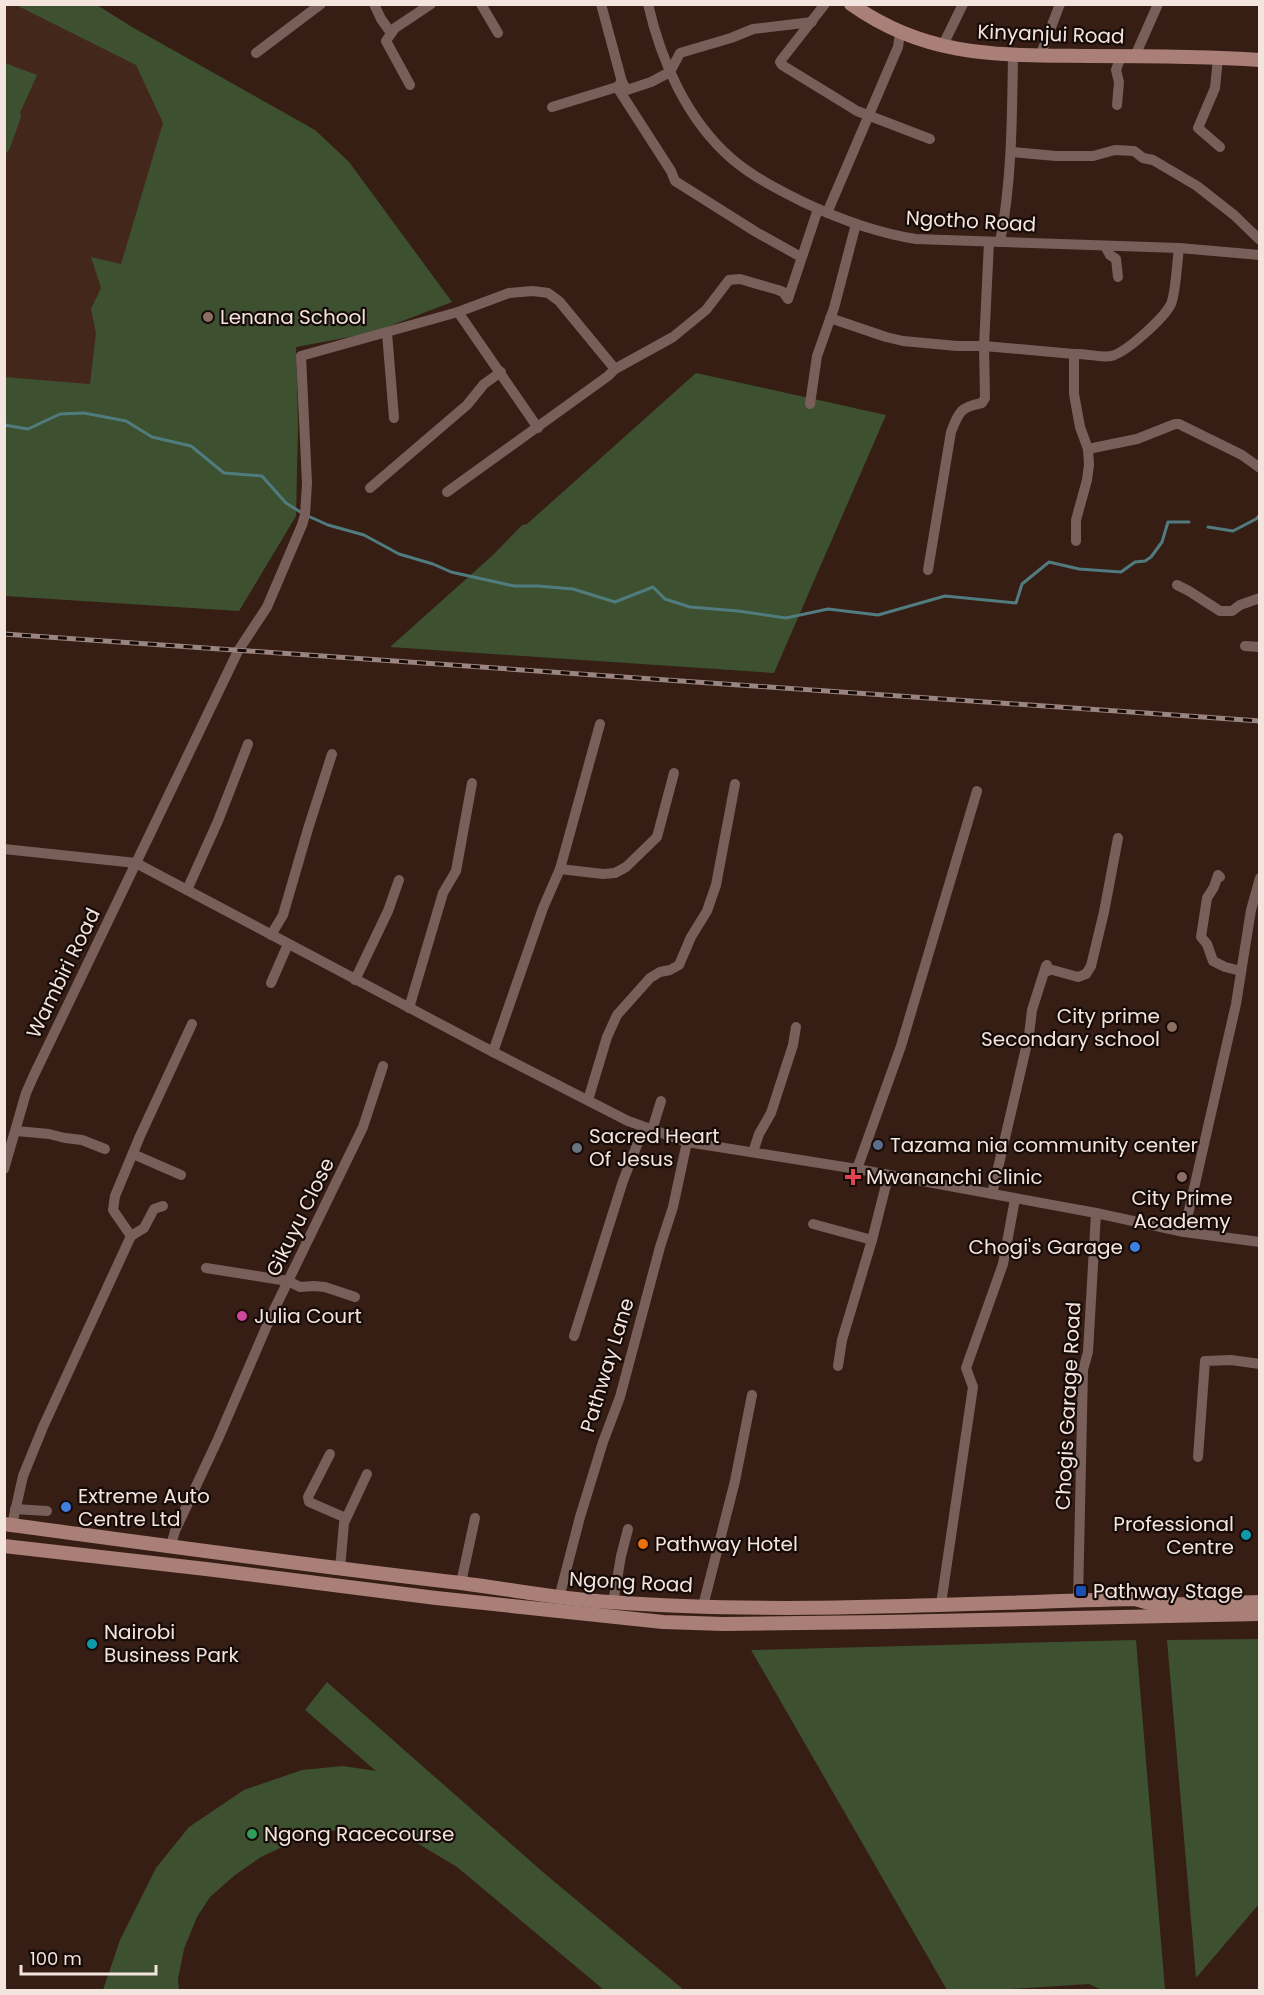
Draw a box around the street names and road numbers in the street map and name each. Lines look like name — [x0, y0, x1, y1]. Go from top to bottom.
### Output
street label: Kinyanjui Road — [977, 17, 1125, 51]
street label: Ngotho Road — [905, 204, 1037, 238]
street label: Wambiri Road — [19, 903, 107, 1043]
street label: Gikuyu Close — [259, 1153, 341, 1281]
street label: Pathway Lane — [573, 1294, 641, 1436]
street label: Chogis Garage Road — [1049, 1301, 1087, 1511]
street label: Ngong Road — [568, 1565, 694, 1599]

